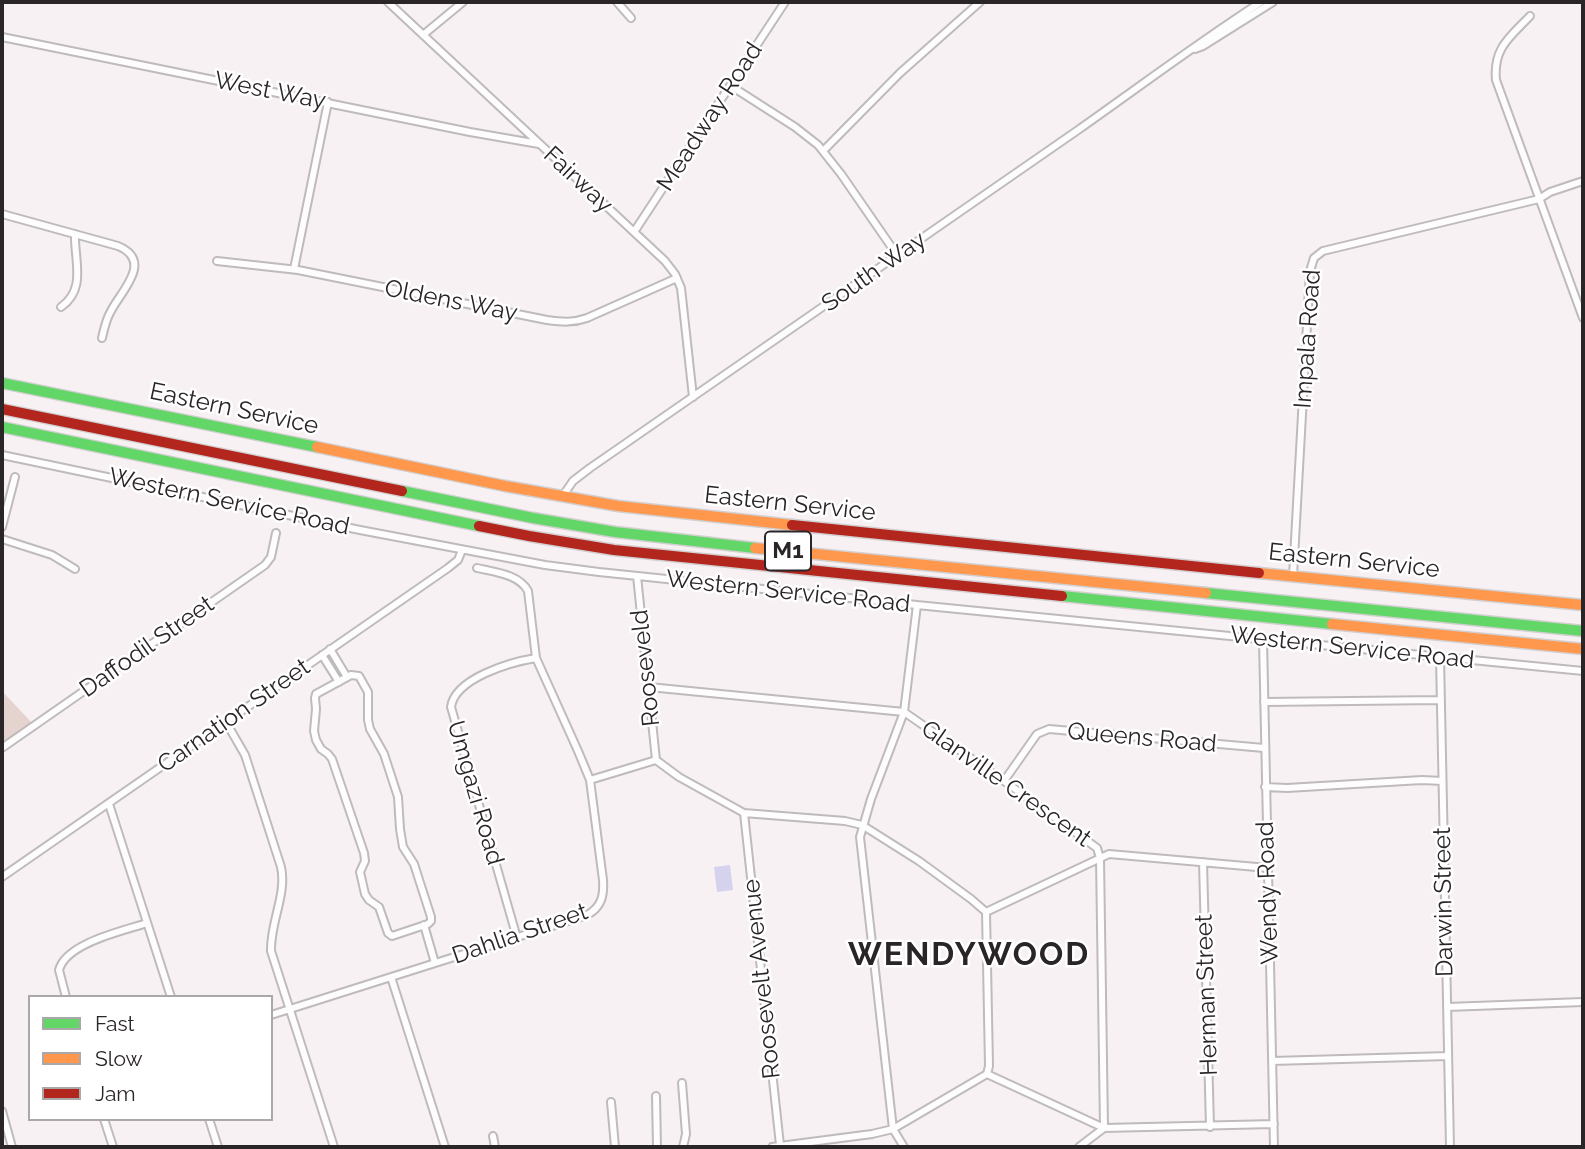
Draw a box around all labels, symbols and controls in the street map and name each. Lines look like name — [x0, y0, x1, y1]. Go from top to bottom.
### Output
street label: Meadway Road — [651, 37, 769, 197]
street label: West Way — [212, 66, 328, 116]
street label: Fairway — [537, 141, 619, 219]
street label: South Way — [816, 226, 932, 318]
street label: Impala Road — [1289, 269, 1327, 409]
street label: Oldens Way — [382, 274, 520, 328]
street label: Eastern Service — [147, 377, 321, 441]
street label: Western Service Road — [106, 462, 352, 542]
street label: Eastern Service — [703, 481, 877, 527]
road number: M1 — [765, 531, 811, 570]
street label: Eastern Service — [1267, 538, 1441, 584]
street label: Western Service Road — [664, 565, 912, 619]
street label: Daffodil Street — [74, 590, 220, 704]
street label: Rooseveld — [626, 608, 666, 728]
street label: Western Service Road — [1228, 621, 1476, 675]
street label: Carnation Street — [152, 653, 316, 779]
street label: Glanville Crescent — [915, 715, 1097, 853]
street label: Queens Road — [1066, 717, 1218, 759]
street label: Umgazi Road — [441, 718, 509, 868]
street label: Wendy Road — [1251, 821, 1285, 965]
street label: Darwin Street — [1428, 827, 1460, 977]
street label: Roosevelt Avenue — [737, 878, 787, 1080]
street label: Dahlia Street — [448, 897, 592, 971]
street label: Herman Street — [1190, 914, 1224, 1076]
district label: WENDYWOOD — [849, 936, 1089, 974]
legend — [28, 995, 273, 1121]
text: Fast — [95, 1011, 135, 1036]
text: Slow — [95, 1046, 143, 1071]
text: Jam — [95, 1081, 136, 1106]

